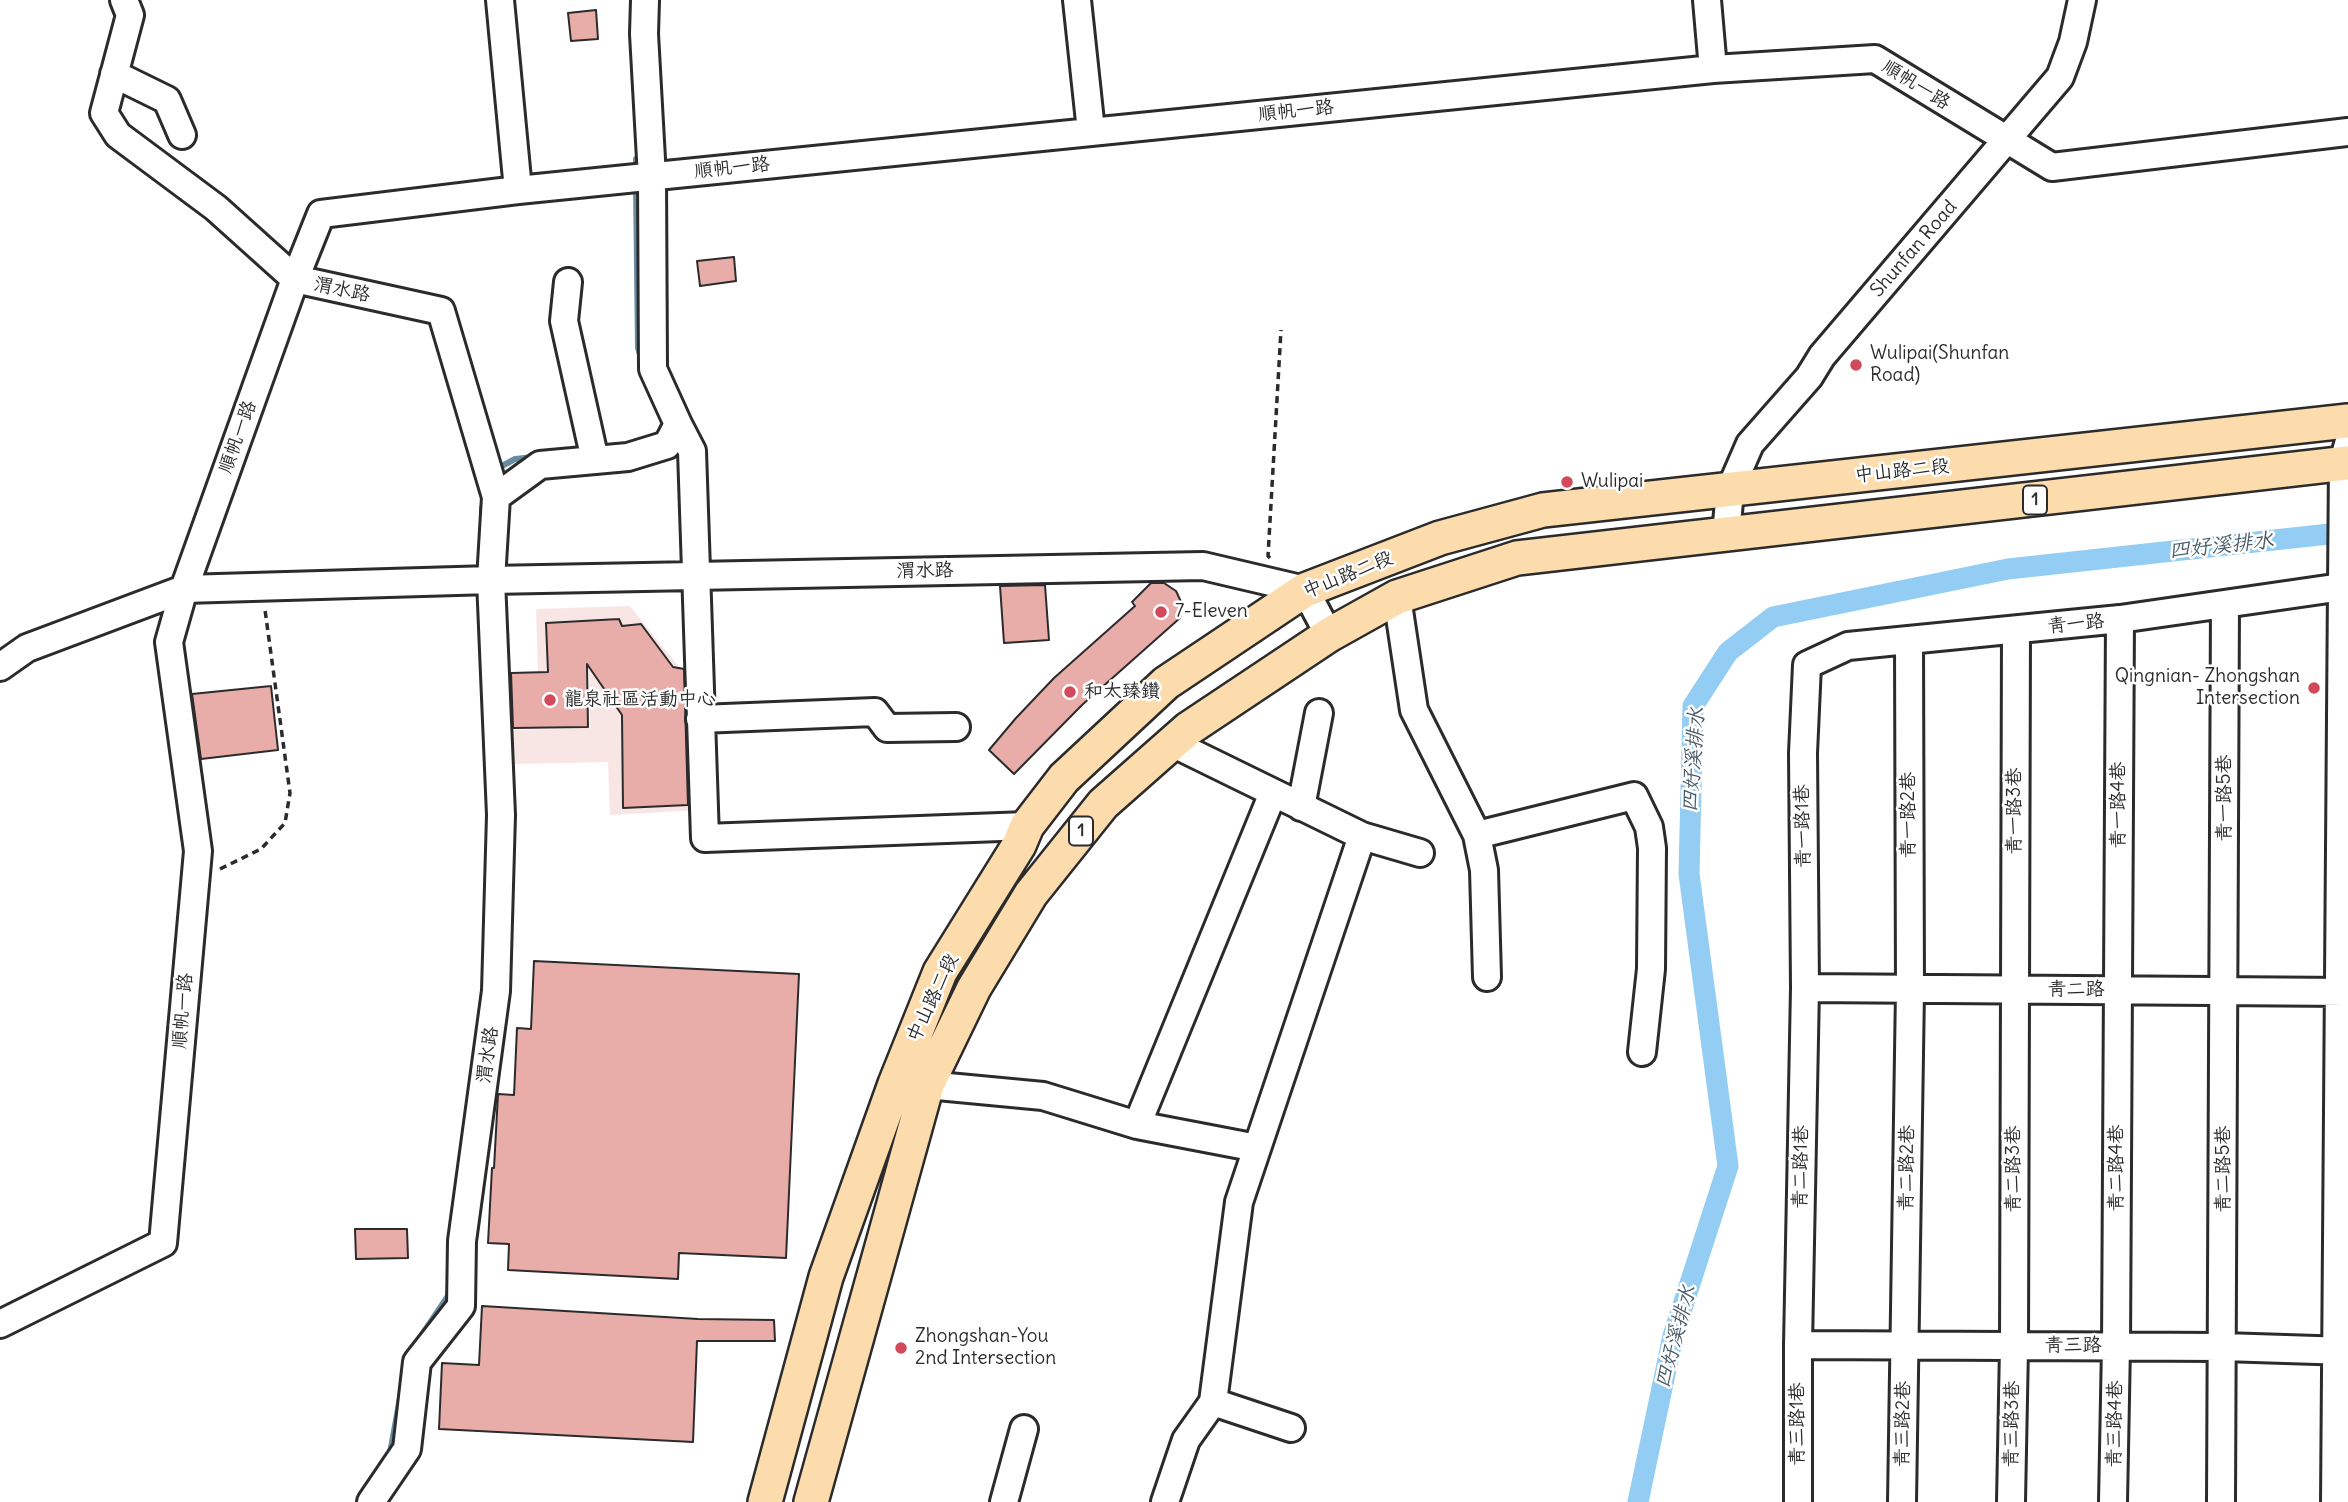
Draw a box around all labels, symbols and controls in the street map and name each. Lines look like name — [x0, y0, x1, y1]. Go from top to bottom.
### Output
street label: 順帆一路 — [1878, 55, 1954, 115]
street label: 順帆一路 — [1257, 96, 1335, 126]
street label: 順帆一路 — [693, 153, 771, 183]
street label: Shunfan Road — [1866, 196, 1962, 302]
street label: 渭水路 — [312, 273, 372, 307]
place label: Wulipai(Shunfan Road) — [1870, 343, 2009, 387]
marker: Wulipai(Shunfan Road) — [1848, 357, 1864, 373]
street label: 順帆一路 — [214, 397, 262, 477]
street label: 中山路二段 — [1854, 455, 1950, 487]
place label: Wulipai — [1581, 471, 1643, 493]
marker: Wulipai — [1559, 474, 1575, 490]
road number: 1 — [2023, 486, 2047, 514]
water label: 四好溪排水 — [2167, 528, 2275, 564]
street label: 中山路二段 — [1300, 547, 1396, 603]
street label: 渭水路 — [896, 559, 954, 583]
place label: 7-Eleven — [1175, 601, 1248, 623]
marker: 7-Eleven — [1153, 604, 1169, 620]
street label: 青一路 — [2046, 610, 2106, 638]
place label: Qingnian- Zhongshan Intersection — [2115, 666, 2300, 710]
marker: Qingnian- Zhongshan Intersection — [2306, 680, 2322, 696]
place label: 和太臻鑽 — [1084, 681, 1160, 703]
marker: 和太臻鑽 — [1062, 684, 1078, 700]
place label: 龍泉社區活動中心 — [564, 689, 716, 711]
marker: 龍泉社區活動中心 — [542, 692, 558, 708]
water label: 四好溪排水 — [1678, 707, 1710, 813]
street label: 青一路5巷 — [2214, 755, 2236, 841]
street label: 青一路4巷 — [2108, 762, 2130, 848]
street label: 青一路3巷 — [2004, 768, 2026, 854]
street label: 青一路2巷 — [1898, 772, 1920, 858]
street label: 青一路1巷 — [1791, 784, 1815, 868]
road number: 1 — [1069, 816, 1093, 846]
street label: 中山路二段 — [903, 950, 963, 1046]
street label: 順帆一路 — [168, 972, 198, 1050]
street label: 青二路 — [2048, 979, 2104, 1001]
street label: 渭水路 — [473, 1025, 503, 1085]
street label: 青二路1巷 — [1789, 1125, 1813, 1209]
street label: 青二路2巷 — [1895, 1125, 1919, 1211]
street label: 青二路4巷 — [2106, 1125, 2128, 1211]
street label: 青二路3巷 — [2003, 1126, 2025, 1212]
street label: 青二路5巷 — [2213, 1126, 2235, 1212]
water label: 四好溪排水 — [1650, 1283, 1702, 1391]
place label: Zhongshan-You 2nd Intersection — [915, 1326, 1056, 1370]
street label: 青三路 — [2045, 1335, 2101, 1357]
marker: Zhongshan-You 2nd Intersection — [893, 1340, 909, 1356]
street label: 青三路3巷 — [2000, 1380, 2024, 1468]
street label: 青三路4巷 — [2103, 1380, 2127, 1468]
street label: 青三路2巷 — [1891, 1381, 1915, 1467]
street label: 青三路1巷 — [1787, 1382, 1809, 1466]

